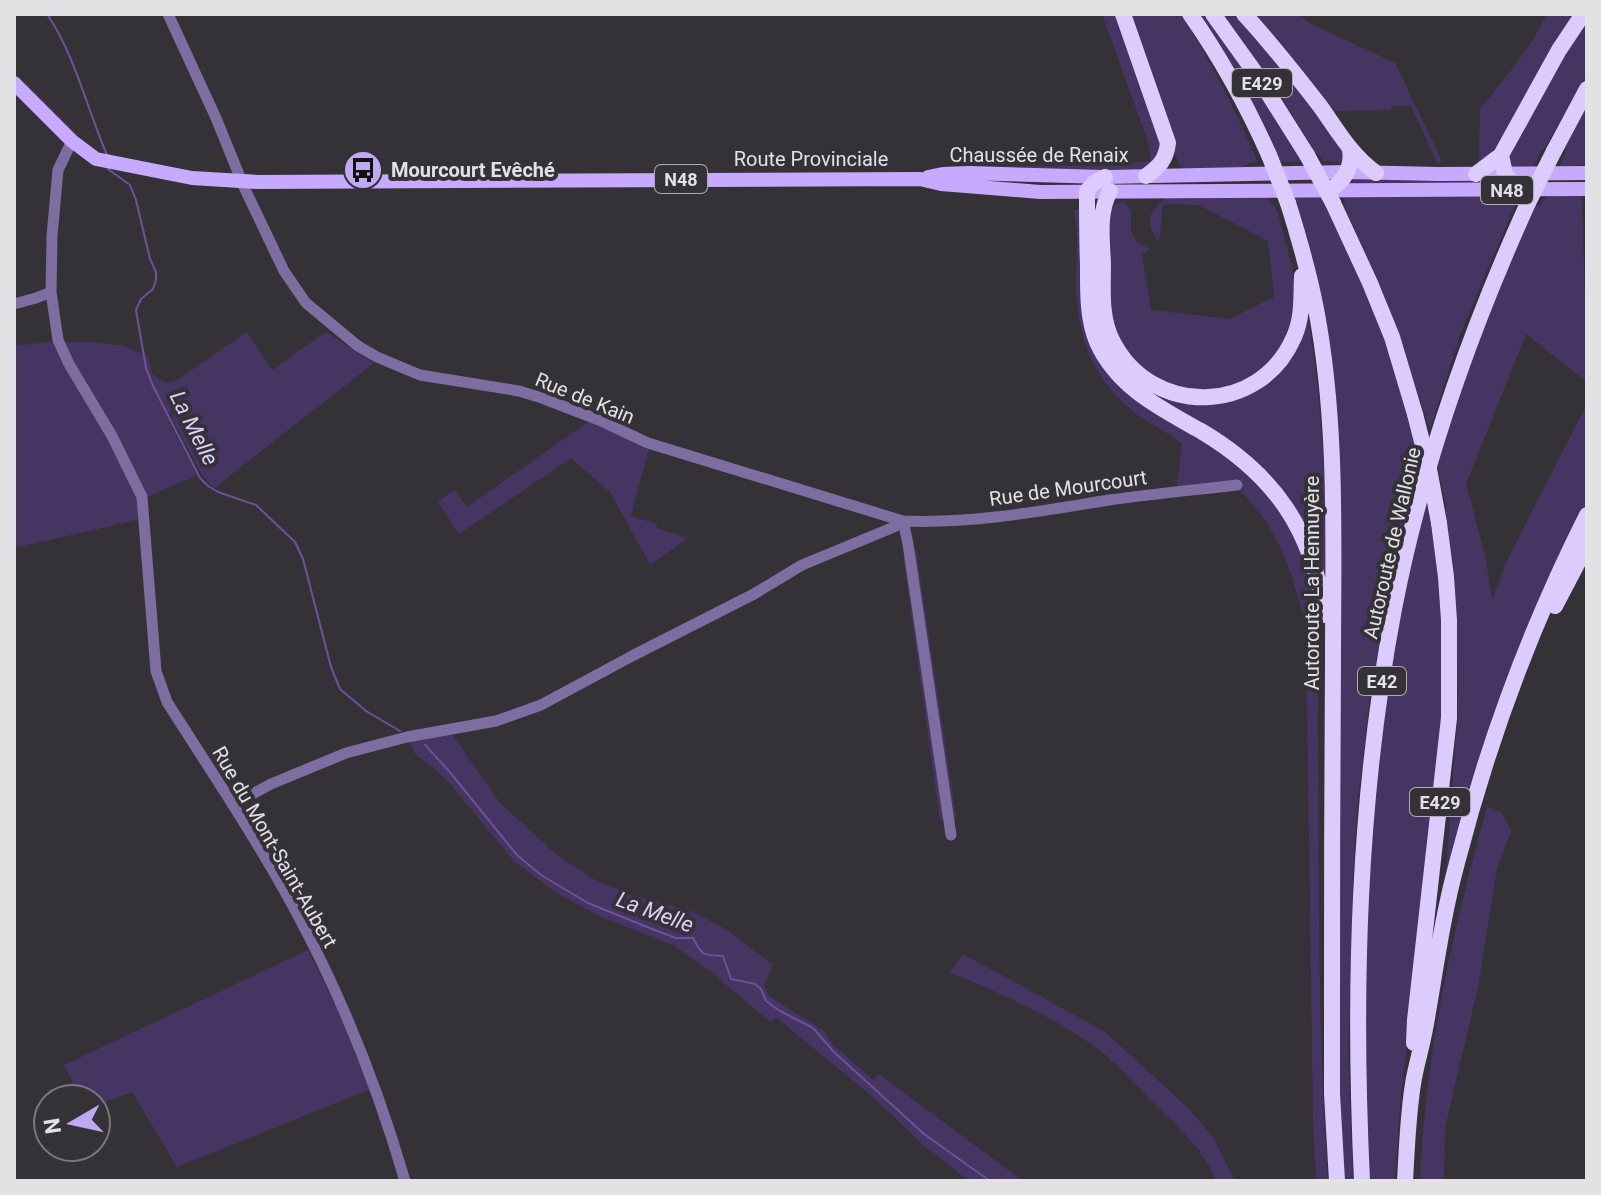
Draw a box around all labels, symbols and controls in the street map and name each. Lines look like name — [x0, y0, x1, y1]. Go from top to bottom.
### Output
road number: E429 — [1232, 69, 1292, 97]
street label: Chaussée de Renaix — [949, 143, 1129, 167]
street label: Route Provinciale — [734, 147, 888, 171]
bus stop icon: Mourcourt Evêché — [342, 149, 384, 191]
place label: Mourcourt Evêché — [391, 158, 555, 182]
road number: N48 — [655, 165, 707, 193]
road number: N48 — [1481, 176, 1533, 204]
street label: Rue de Kain — [532, 367, 638, 429]
water label: La Melle — [165, 387, 223, 469]
street label: Autoroute de Wallonie — [1358, 445, 1426, 641]
street label: Rue de Mourcourt — [988, 465, 1148, 511]
street label: Autoroute La Hennuyère — [1300, 476, 1324, 690]
road number: E42 — [1358, 667, 1406, 695]
street label: Rue du Mont-Saint-Aubert — [207, 742, 343, 952]
road number: E429 — [1410, 788, 1470, 816]
water label: La Melle — [613, 887, 697, 937]
north arrow — [32, 1083, 112, 1163]
text: N — [39, 1116, 66, 1136]

